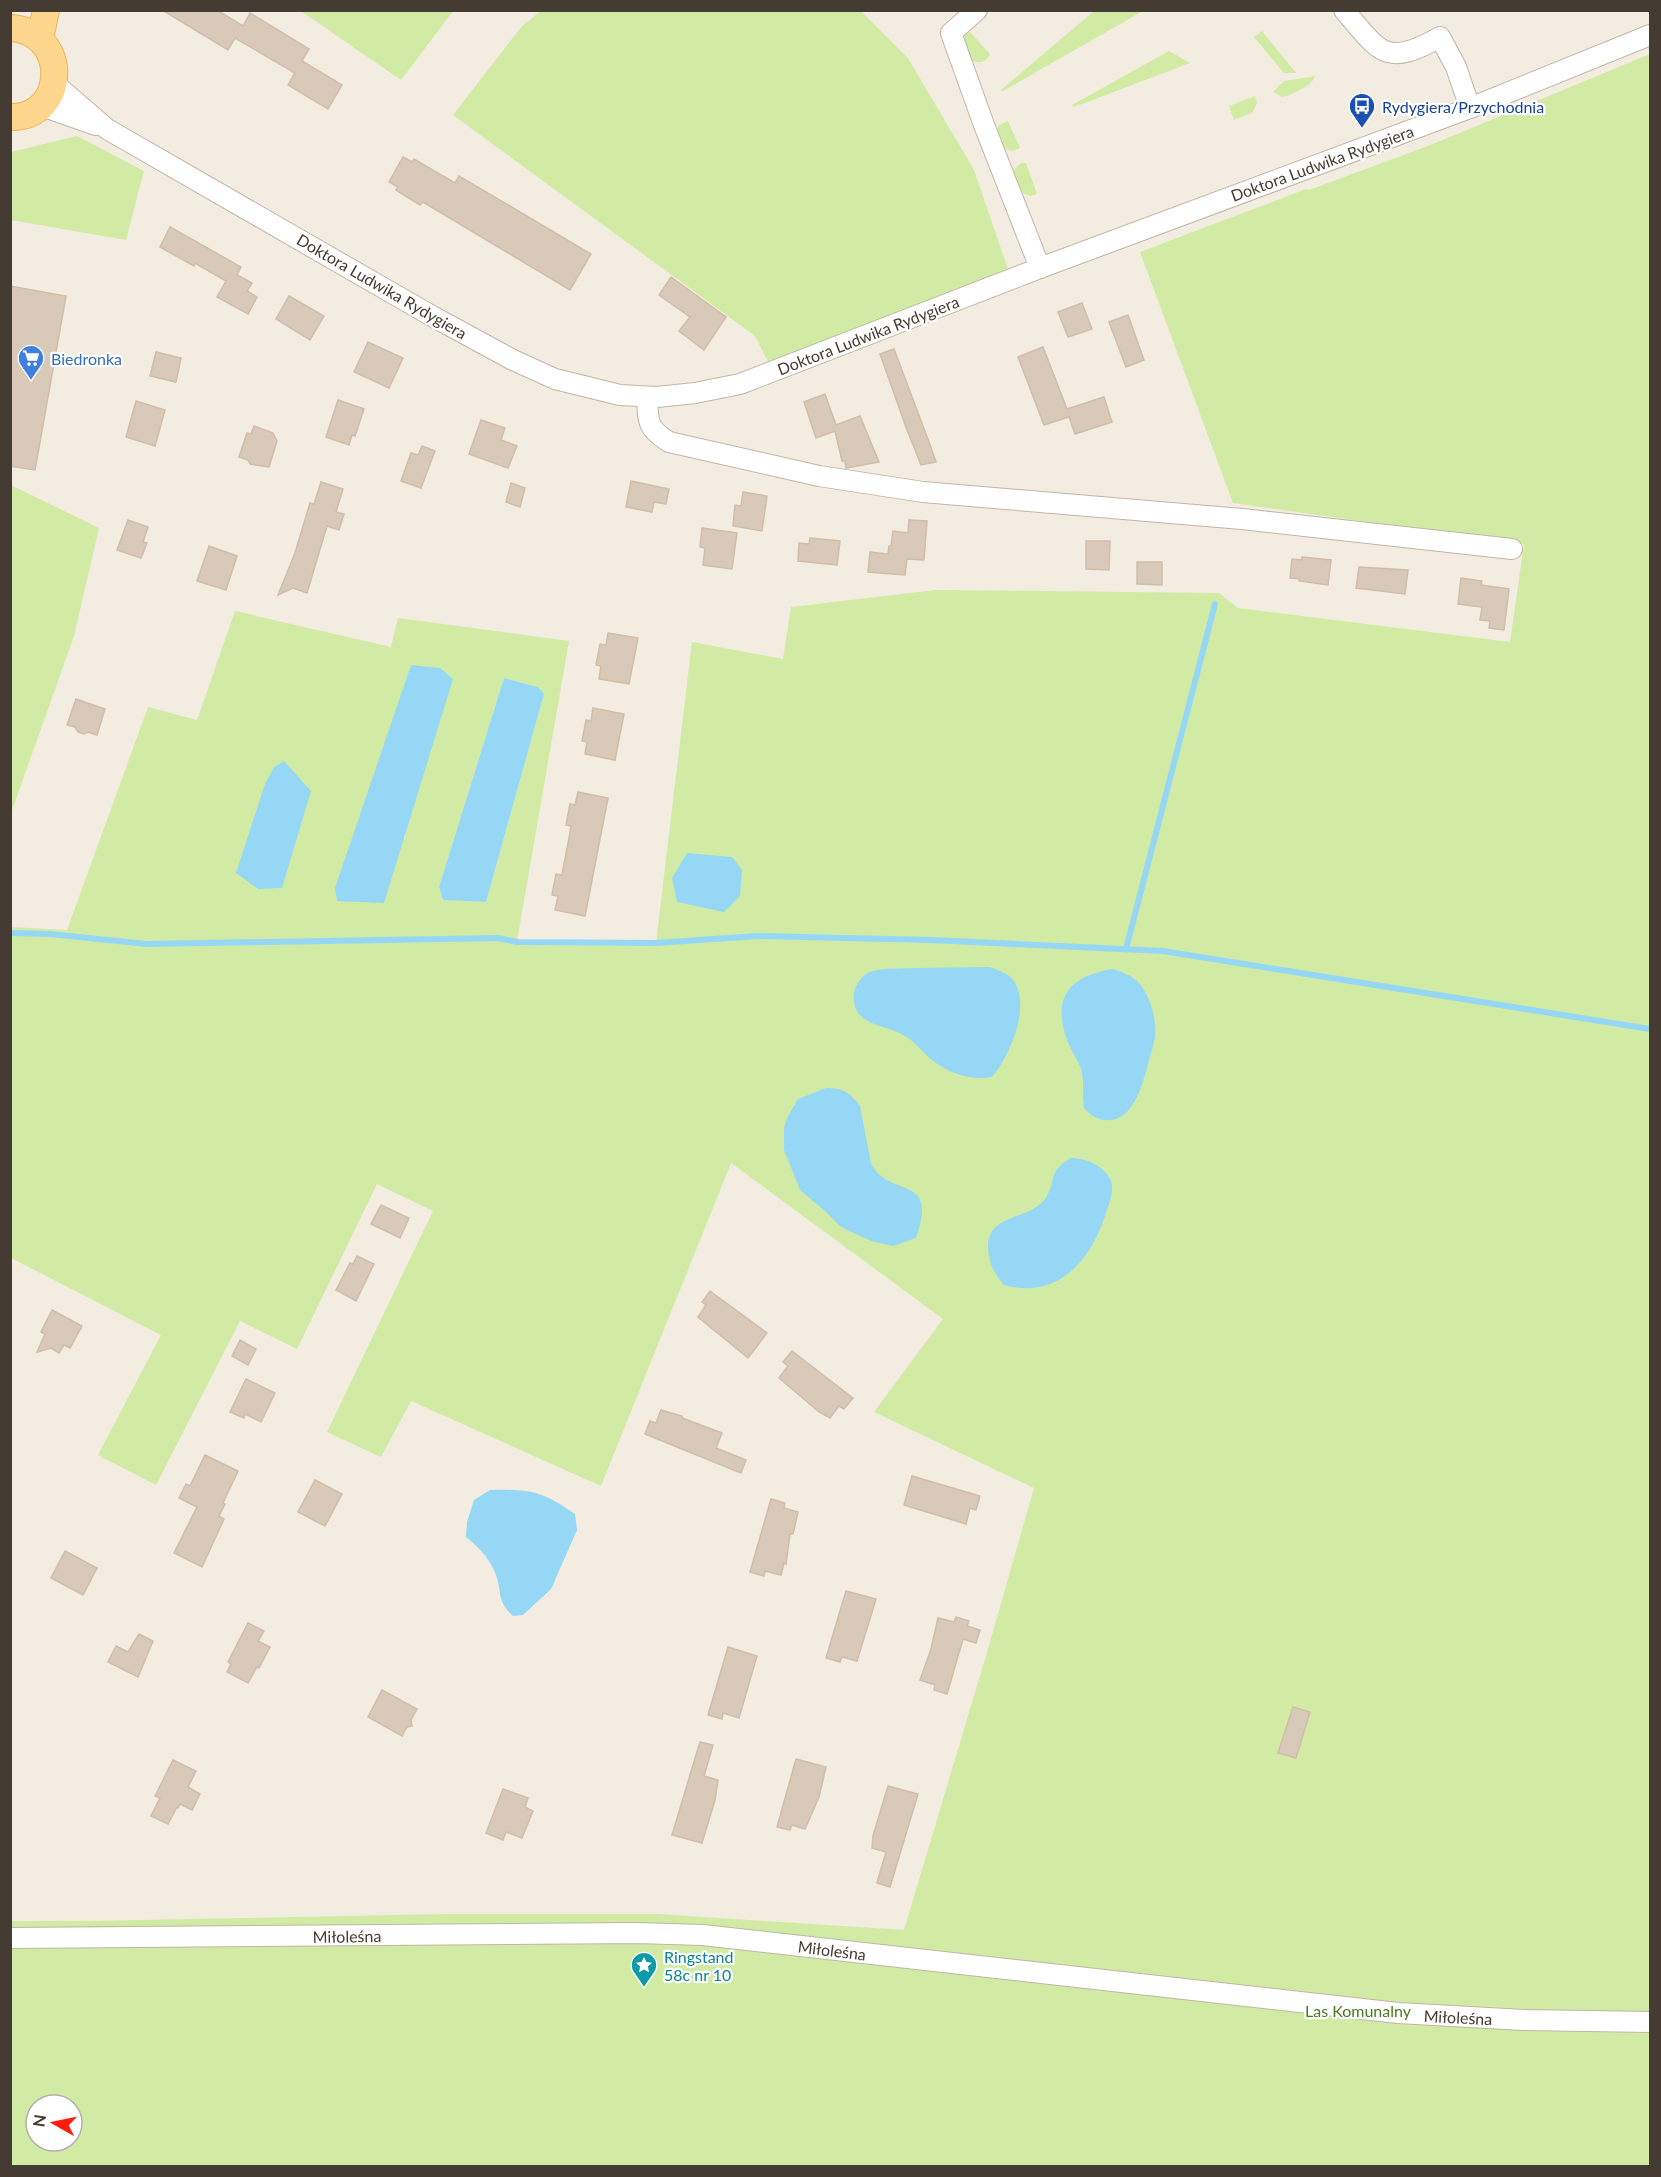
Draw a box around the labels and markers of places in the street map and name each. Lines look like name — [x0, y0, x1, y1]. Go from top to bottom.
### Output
bus stop icon: Rydygiera/Przychodnia — [1347, 91, 1377, 129]
place label: Rydygiera/Przychodnia — [1382, 97, 1544, 116]
supermarket icon: Biedronka — [16, 343, 46, 381]
place label: Biedronka — [51, 349, 122, 368]
place label: Ringstand 58c nr 10 — [664, 1947, 734, 1984]
place icon: Ringstand 58c nr 10 — [629, 1950, 659, 1988]

